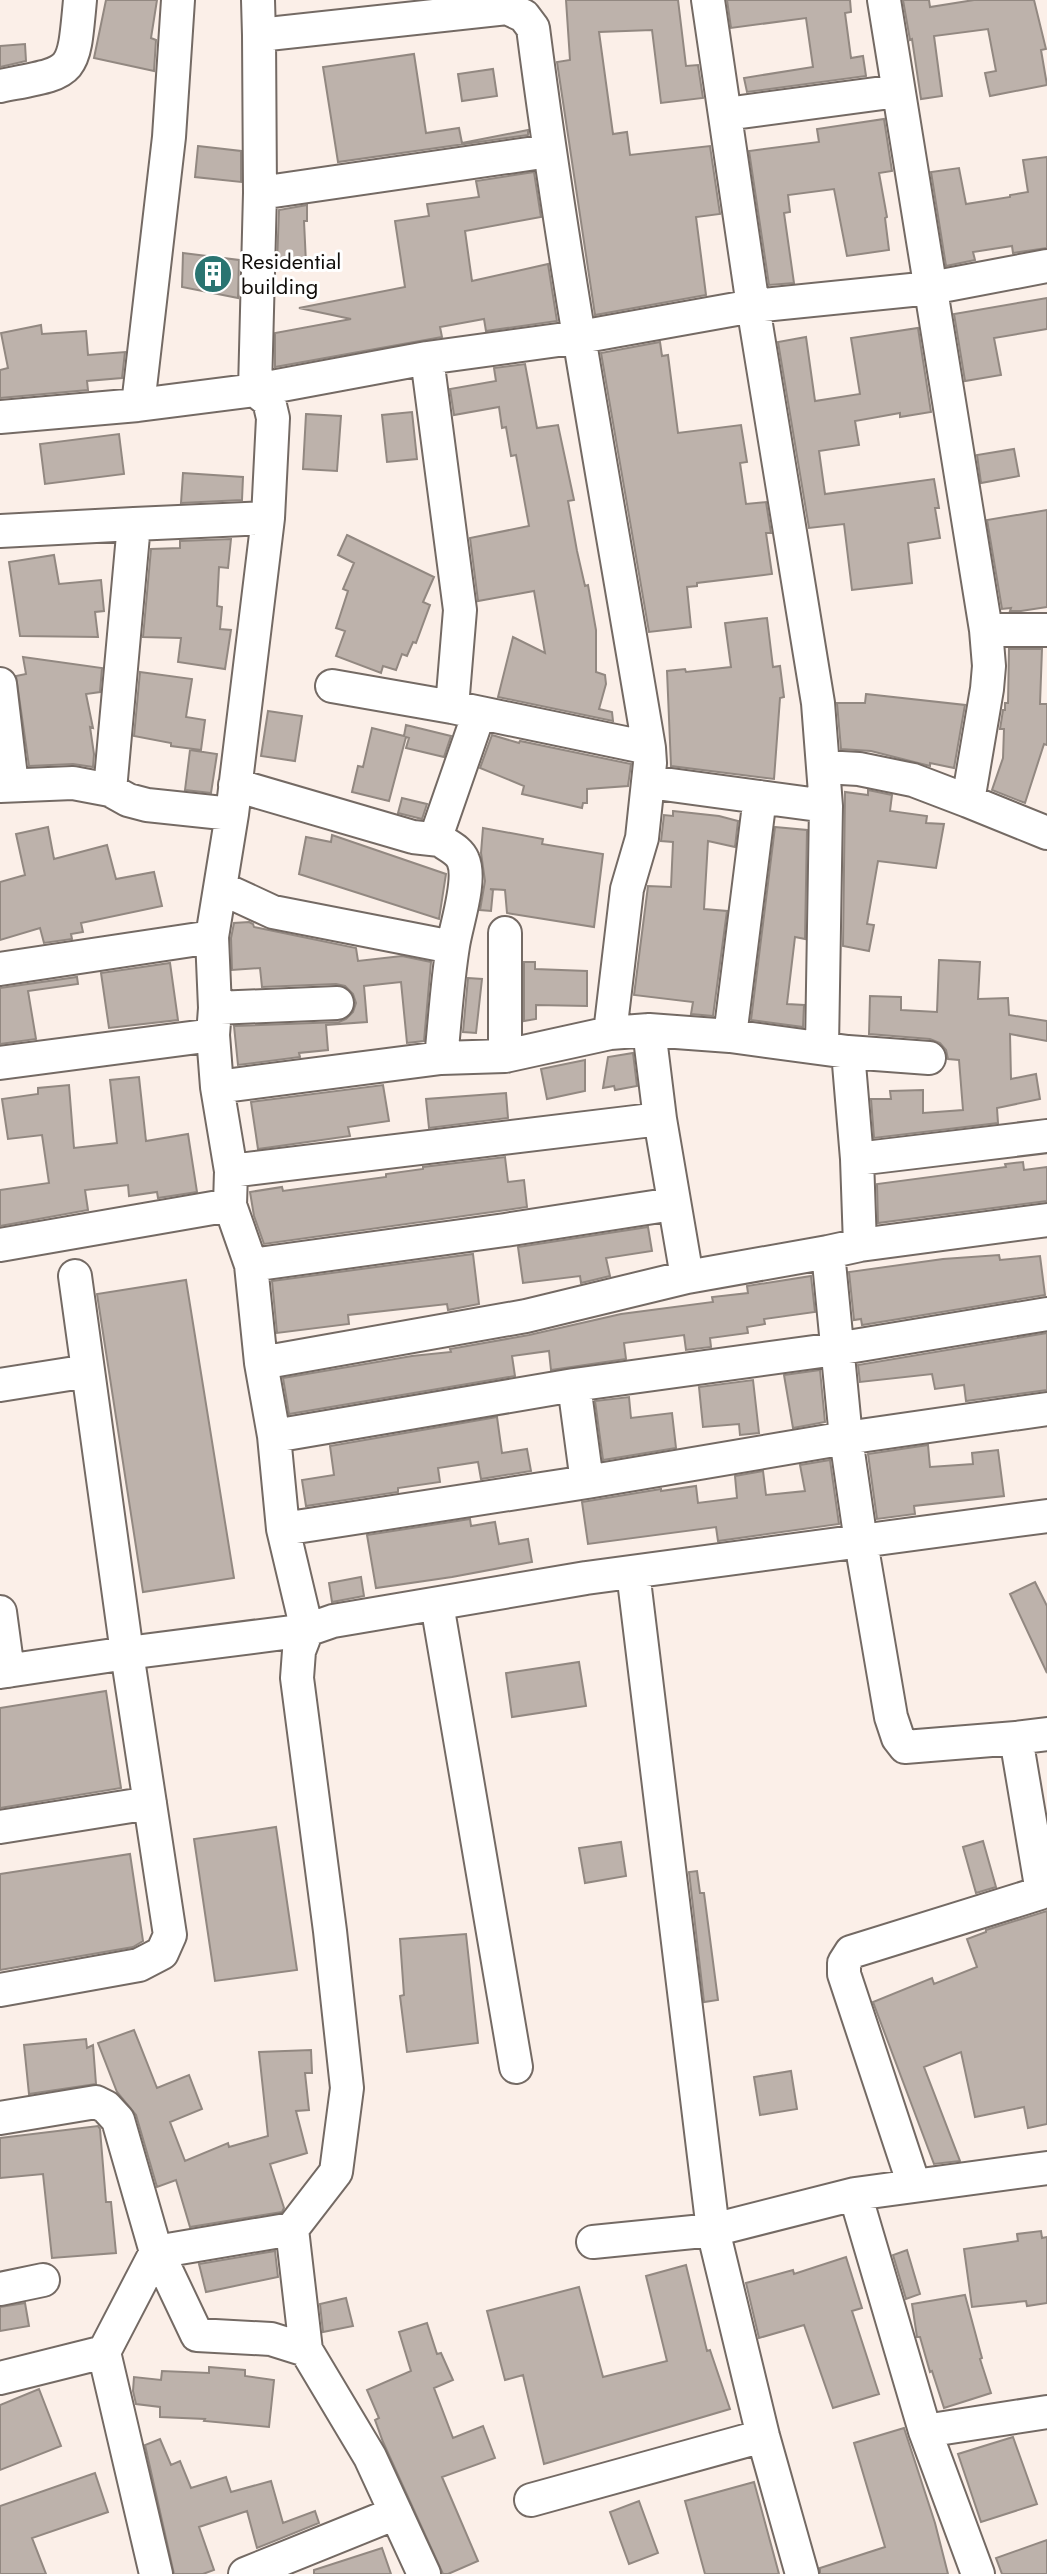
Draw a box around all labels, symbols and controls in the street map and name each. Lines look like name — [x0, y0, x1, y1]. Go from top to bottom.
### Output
place label: Residential building — [241, 245, 341, 302]
building icon: Residential building — [192, 253, 234, 295]

